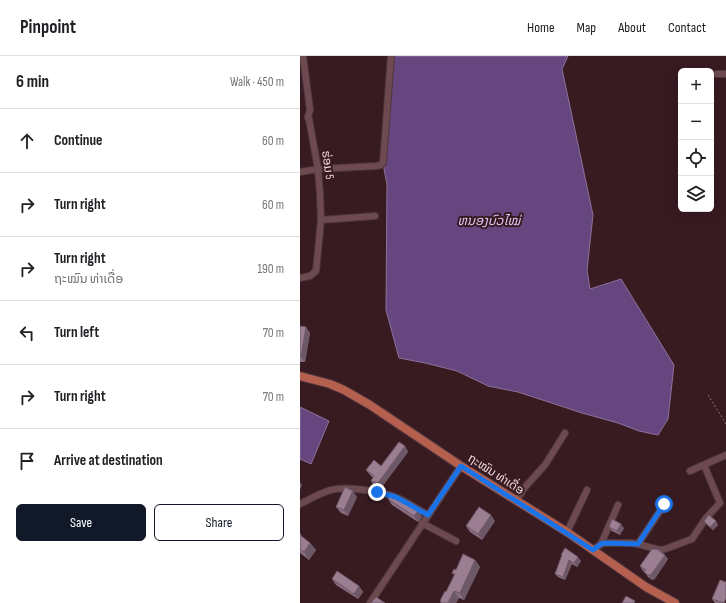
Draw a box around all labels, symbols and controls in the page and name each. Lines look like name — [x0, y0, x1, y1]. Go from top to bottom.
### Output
text: Pinpoint — [20, 16, 76, 39]
text: Home — [527, 19, 555, 36]
text: Map — [577, 19, 596, 36]
text: About — [618, 19, 646, 36]
text: Contact — [668, 19, 706, 36]
map controls — [678, 68, 714, 212]
button: + — [678, 68, 714, 104]
text: 6 min — [16, 72, 49, 92]
text: Walk · 450 m — [230, 74, 284, 90]
button: − — [678, 104, 714, 140]
icon: ahead — [16, 130, 38, 152]
text: Continue — [54, 131, 103, 150]
text: 60 m — [262, 133, 284, 149]
button: locate — [678, 140, 714, 176]
street label: ຮ່ອມ 5 — [318, 150, 337, 181]
button: layers — [678, 176, 714, 212]
icon: right — [16, 194, 38, 216]
text: Turn right — [54, 195, 106, 214]
text: 60 m — [262, 197, 284, 213]
water label: ຫນອງບົວໄໝ່ — [458, 213, 523, 229]
text: Turn right — [54, 249, 106, 268]
icon: right — [16, 258, 38, 280]
text: 190 m — [257, 261, 284, 277]
text: ຖະໝົນ ທ່າເດື່ອ — [54, 271, 123, 287]
icon: left — [16, 322, 38, 344]
text: Turn left — [54, 323, 99, 342]
text: 70 m — [263, 325, 284, 341]
icon: right — [16, 386, 38, 408]
text: Turn right — [54, 387, 106, 406]
text: 70 m — [263, 389, 284, 405]
street label: ຖະໝົນ ທ່າເດື່ອ — [465, 448, 528, 498]
icon: arrive — [16, 450, 38, 472]
text: Arrive at destination — [54, 451, 163, 470]
route end — [368, 483, 386, 501]
route start — [655, 495, 673, 513]
button: Save — [16, 504, 146, 541]
button: Share — [154, 504, 284, 541]

